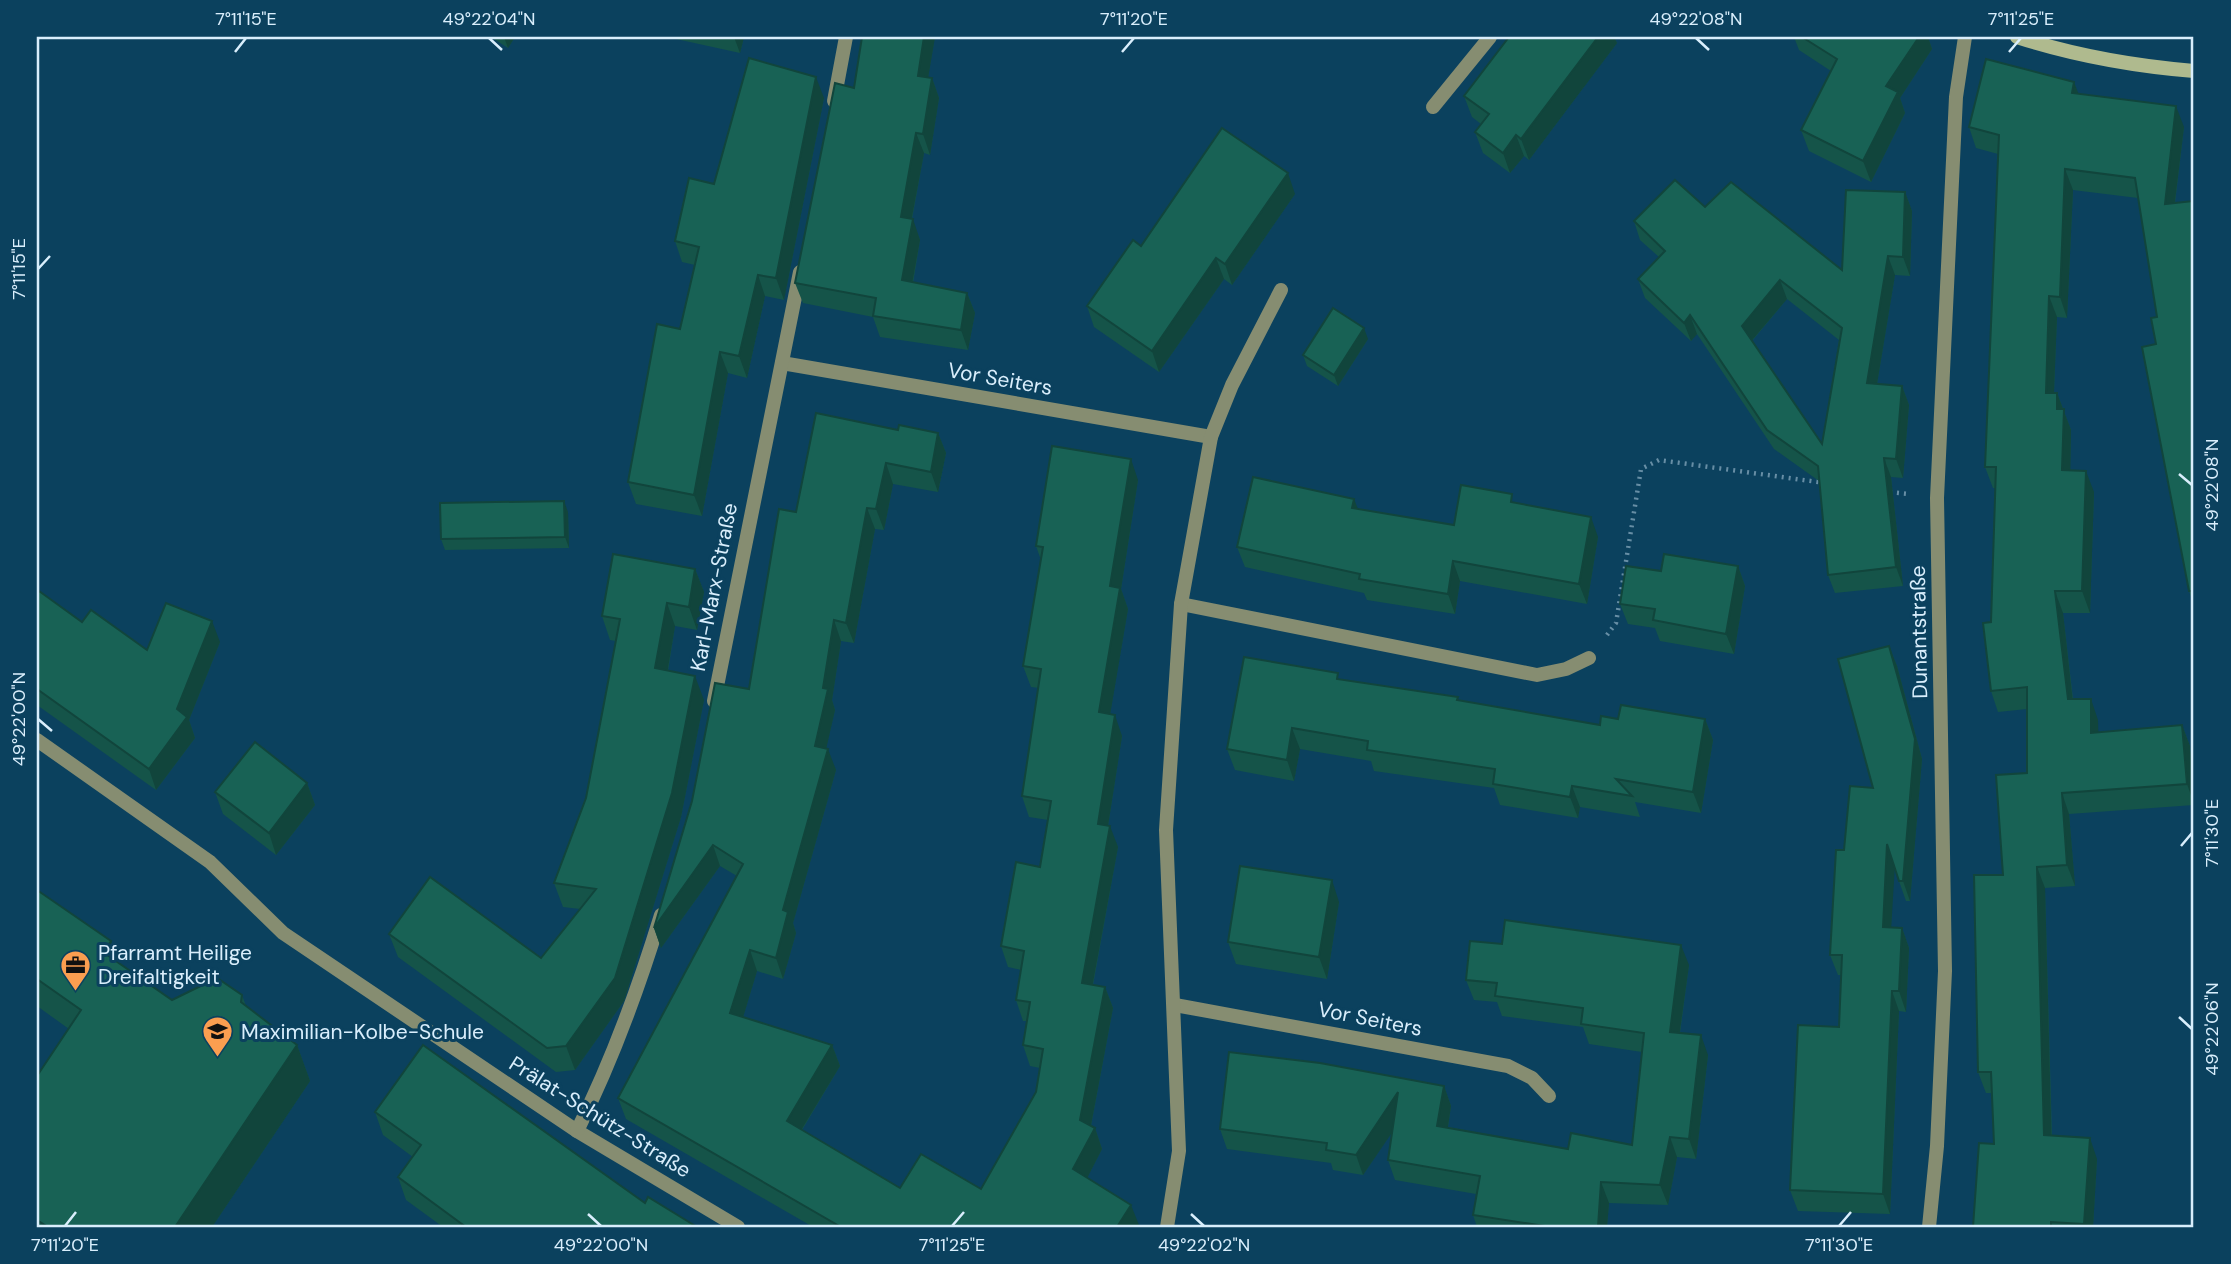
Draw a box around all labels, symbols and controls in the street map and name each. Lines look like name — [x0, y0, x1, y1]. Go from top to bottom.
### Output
text: 7°11'15"E — [215, 7, 277, 31]
text: 49°22'04"N — [443, 7, 535, 31]
text: 7°11'20"E — [1100, 7, 1168, 31]
text: 49°22'08"N — [1650, 7, 1742, 31]
text: 7°11'25"E — [1988, 7, 2054, 31]
text: 7°11'15"E — [7, 238, 31, 300]
street label: Vor Seiters — [945, 356, 1055, 402]
text: 49°22'08"N — [2200, 439, 2224, 531]
street label: Karl-Marx-Straße — [684, 500, 744, 674]
street label: Dunantstraße — [1904, 565, 1934, 699]
text: 49°22'00"N — [7, 672, 31, 766]
text: 7°11'30"E — [2200, 799, 2224, 867]
place label: Pfarramt Heilige Dreifaltigkeit — [98, 939, 252, 991]
office icon: Pfarramt Heilige Dreifaltigkeit — [58, 948, 92, 992]
text: 49°22'06"N — [2200, 982, 2224, 1076]
street label: Vor Seiters — [1315, 995, 1425, 1043]
school or university icon: Maximilian-Kolbe-Schule — [201, 1015, 235, 1059]
place label: Maximilian-Kolbe-Schule — [241, 1018, 484, 1046]
street label: Prälat-Schütz-Straße — [504, 1050, 696, 1184]
text: 7°11'20"E — [31, 1233, 99, 1257]
text: 49°22'00"N — [554, 1233, 648, 1257]
text: 7°11'25"E — [919, 1233, 985, 1257]
text: 49°22'02"N — [1158, 1233, 1250, 1257]
text: 7°11'30"E — [1805, 1233, 1873, 1257]

